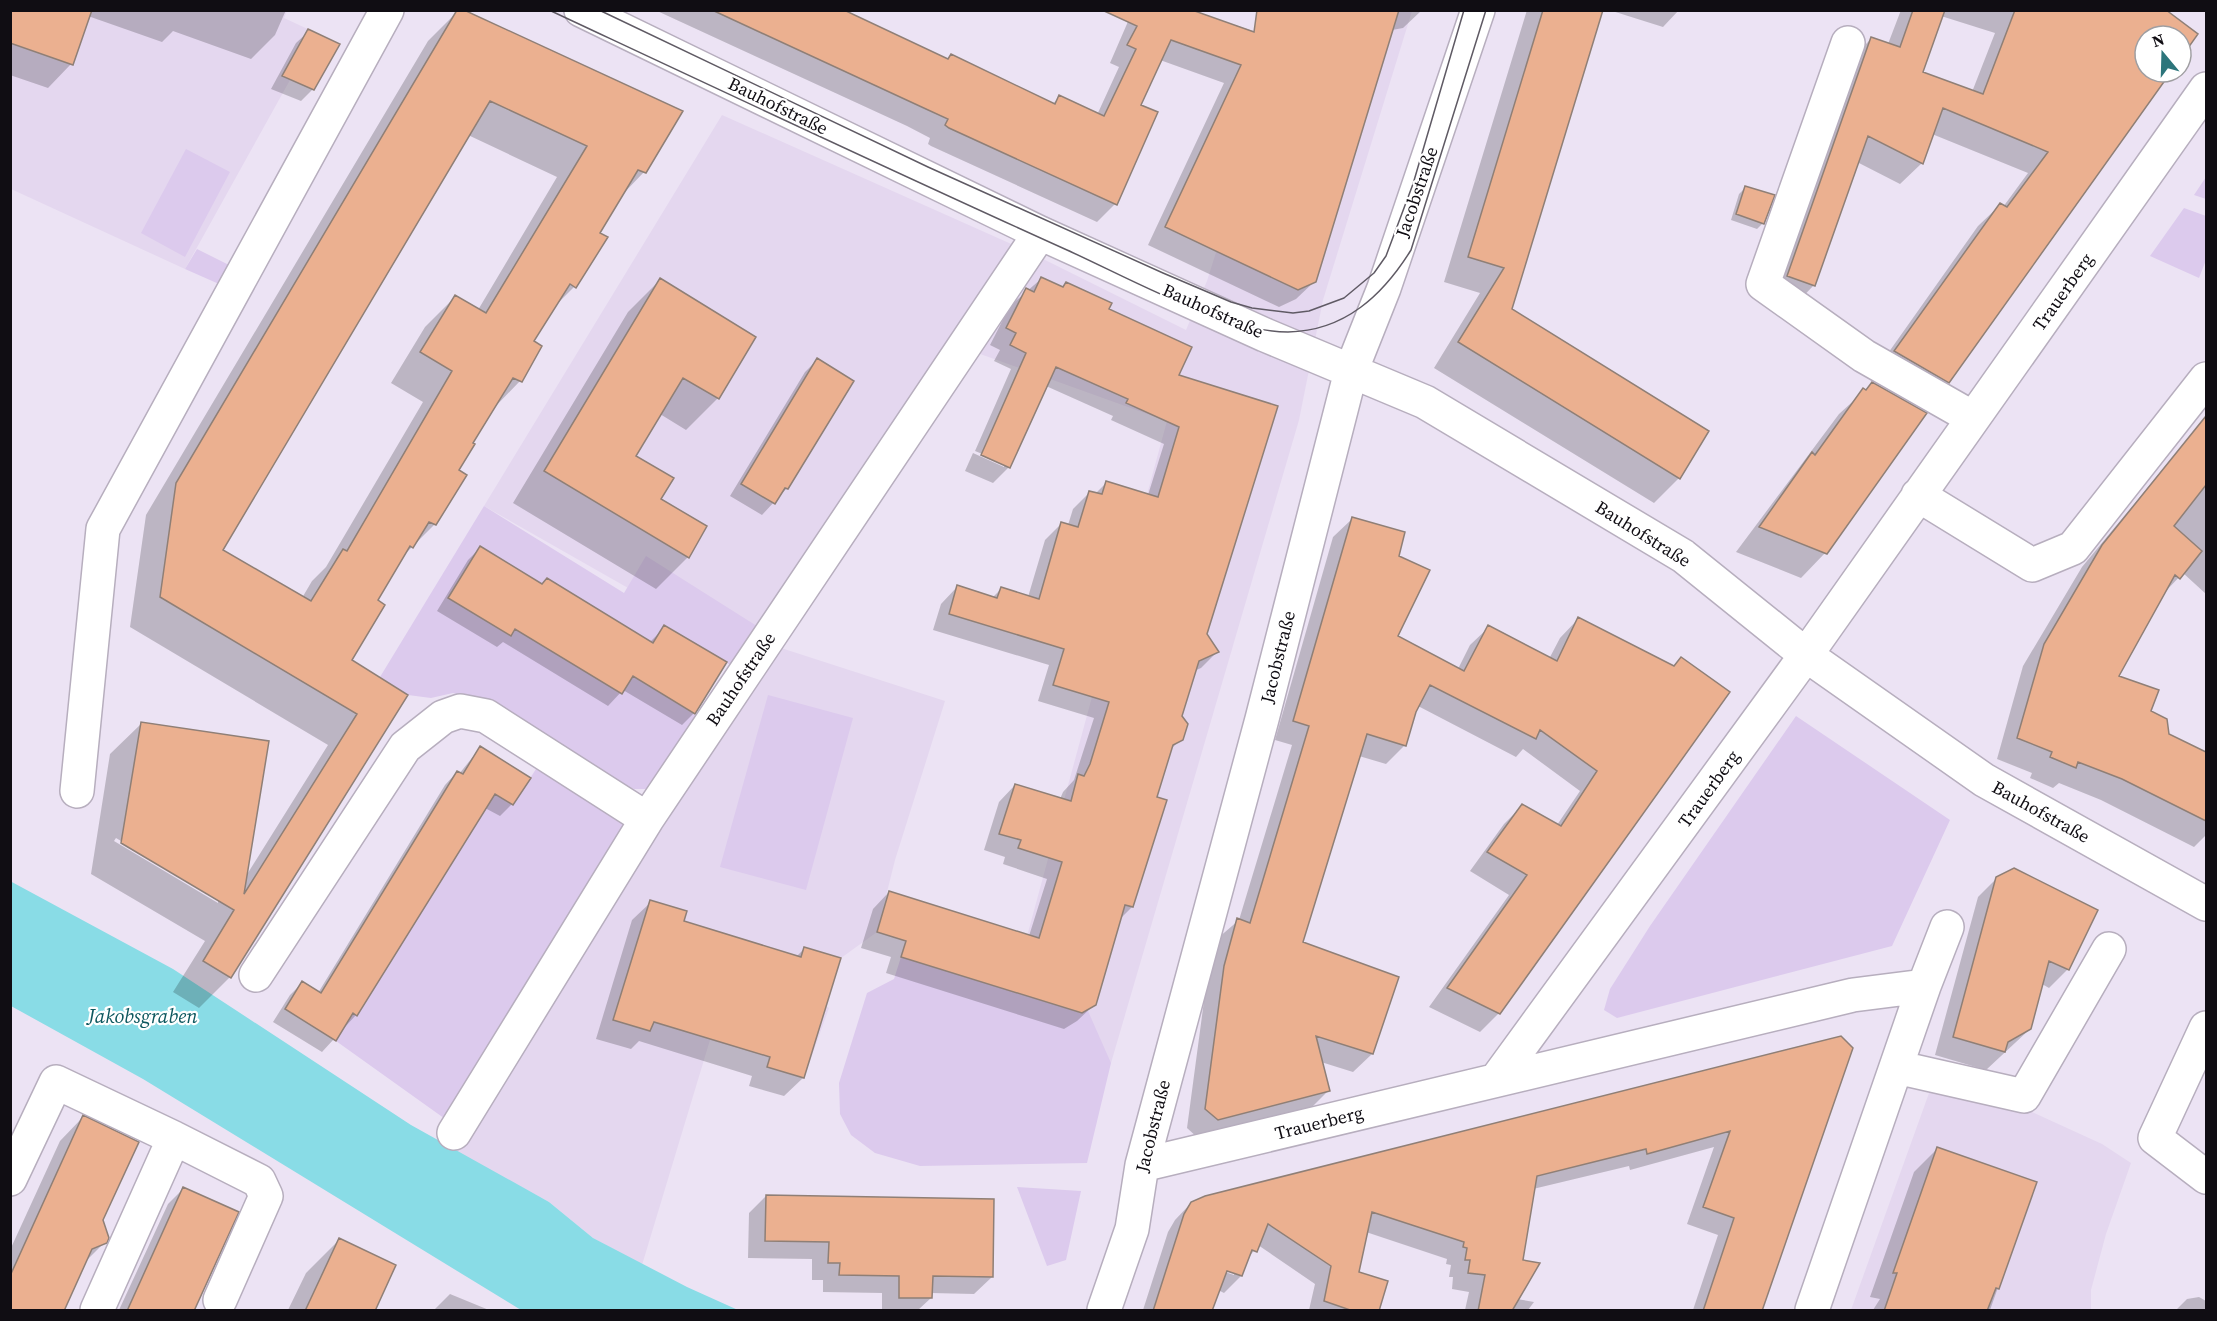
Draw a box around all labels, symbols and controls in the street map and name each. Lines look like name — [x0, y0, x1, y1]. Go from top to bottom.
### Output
north arrow — [2133, 24, 2193, 84]
text: N — [2149, 27, 2168, 52]
street label: Bauhofstraße — [724, 71, 832, 140]
street label: Jacobstraße — [1389, 143, 1444, 241]
street label: Trauerberg — [2026, 248, 2099, 336]
street label: Bauhofstraße — [1159, 277, 1268, 344]
street label: Bauhofstraße — [1591, 494, 1696, 573]
street label: Jacobstraße — [1254, 608, 1301, 707]
street label: Bauhofstraße — [700, 627, 781, 731]
street label: Trauerberg — [1672, 745, 1745, 833]
street label: Bauhofstraße — [1988, 774, 2095, 849]
water label: Jakobsgraben — [85, 1002, 198, 1030]
street label: Jacobstraße — [1129, 1077, 1176, 1176]
street label: Trauerberg — [1272, 1099, 1366, 1146]

